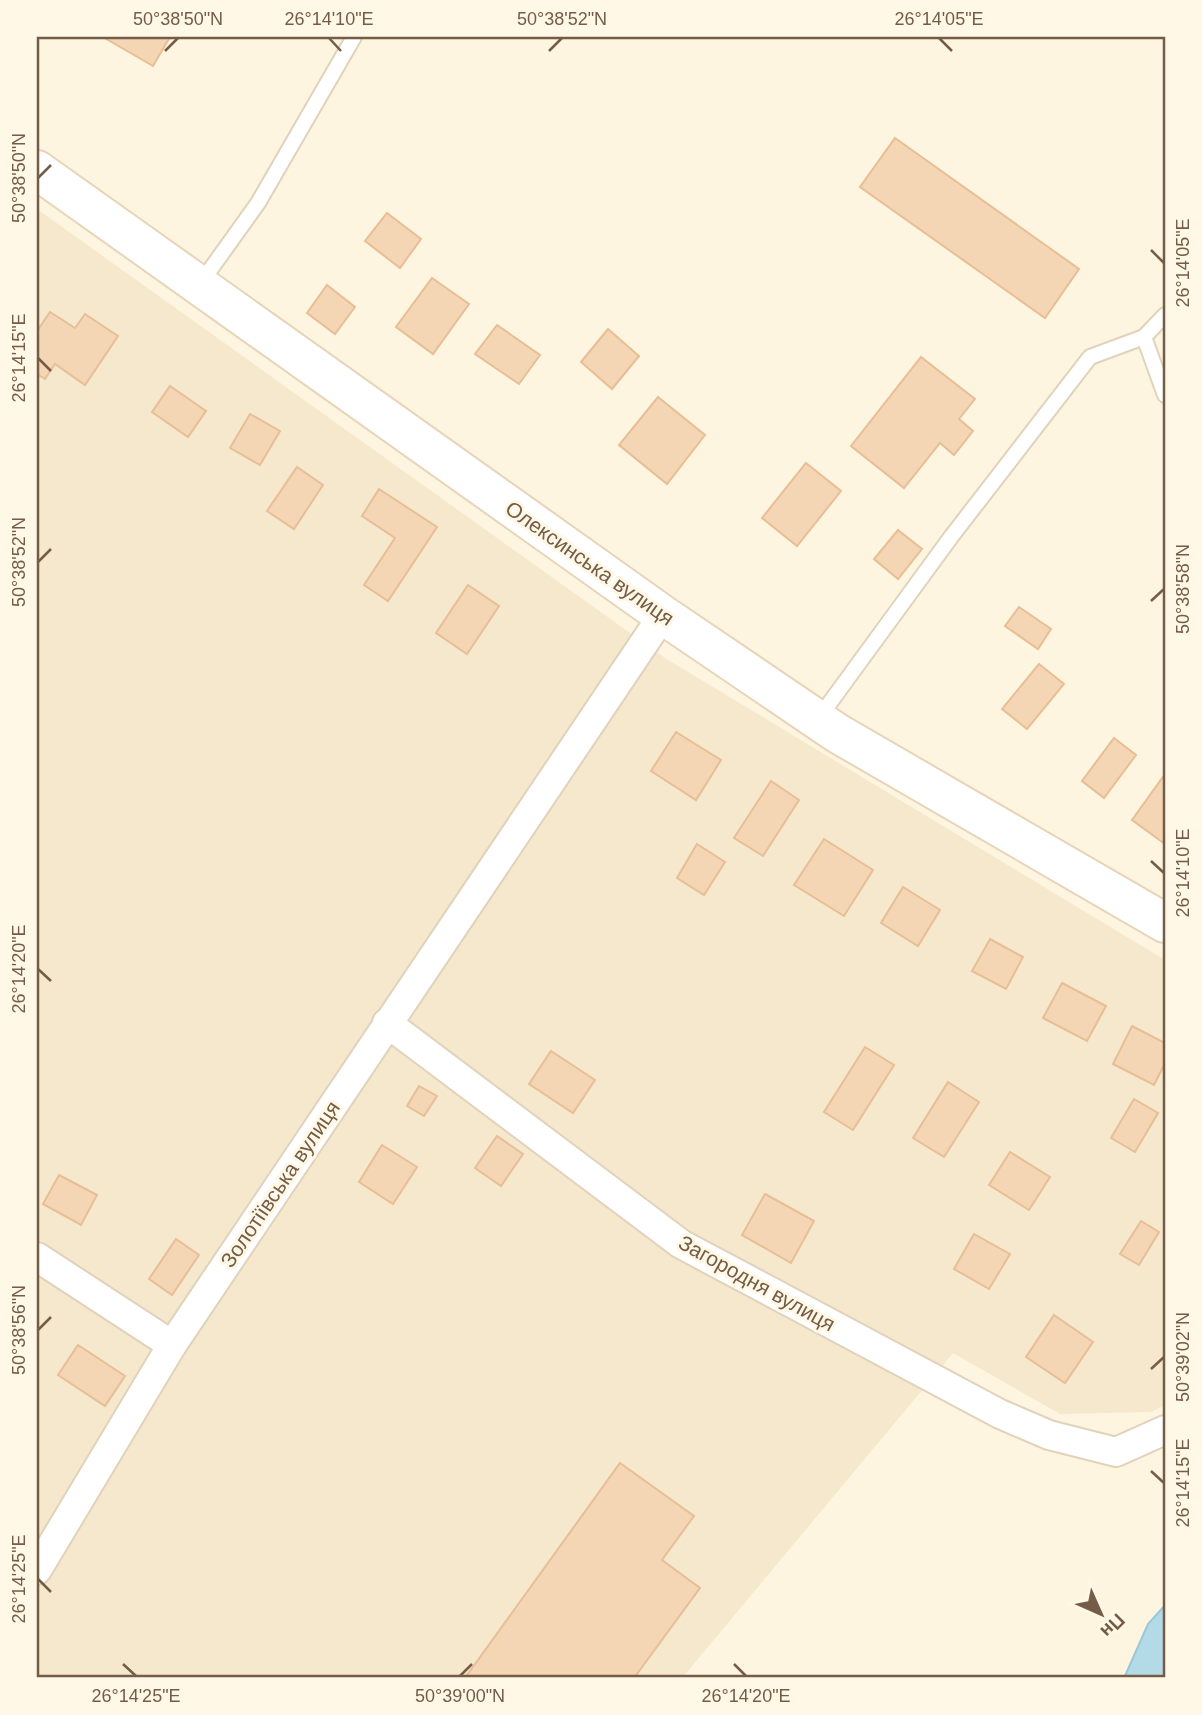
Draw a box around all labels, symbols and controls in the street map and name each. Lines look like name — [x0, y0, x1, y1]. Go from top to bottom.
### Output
text: 50°38'50"N — [133, 9, 223, 29]
text: 26°14'10"E — [284, 9, 374, 29]
text: 50°38'52"N — [517, 9, 607, 29]
text: 26°14'05"E — [894, 9, 984, 29]
text: 50°38'50"N — [9, 133, 29, 223]
text: 26°14'05"E — [1173, 218, 1193, 308]
text: 26°14'15"E — [9, 313, 29, 403]
street label: Олексинська вулиця — [501, 496, 679, 630]
text: 50°38'52"N — [9, 517, 29, 607]
text: 50°38'58"N — [1173, 544, 1193, 634]
text: 26°14'10"E — [1173, 828, 1193, 918]
text: 26°14'20"E — [9, 924, 29, 1014]
street label: Золотіївська вулиця — [216, 1097, 344, 1271]
street label: Загородня вулиця — [675, 1230, 839, 1336]
text: 50°38'56"N — [9, 1285, 29, 1375]
text: 50°39'02"N — [1173, 1312, 1193, 1402]
text: 26°14'15"E — [1173, 1438, 1193, 1528]
text: 26°14'25"E — [9, 1534, 29, 1624]
north arrow — [1066, 1578, 1136, 1648]
text: Пн — [1096, 1609, 1129, 1642]
text: 26°14'25"E — [91, 1686, 181, 1706]
text: 50°39'00"N — [415, 1686, 505, 1706]
text: 26°14'20"E — [701, 1686, 791, 1706]

